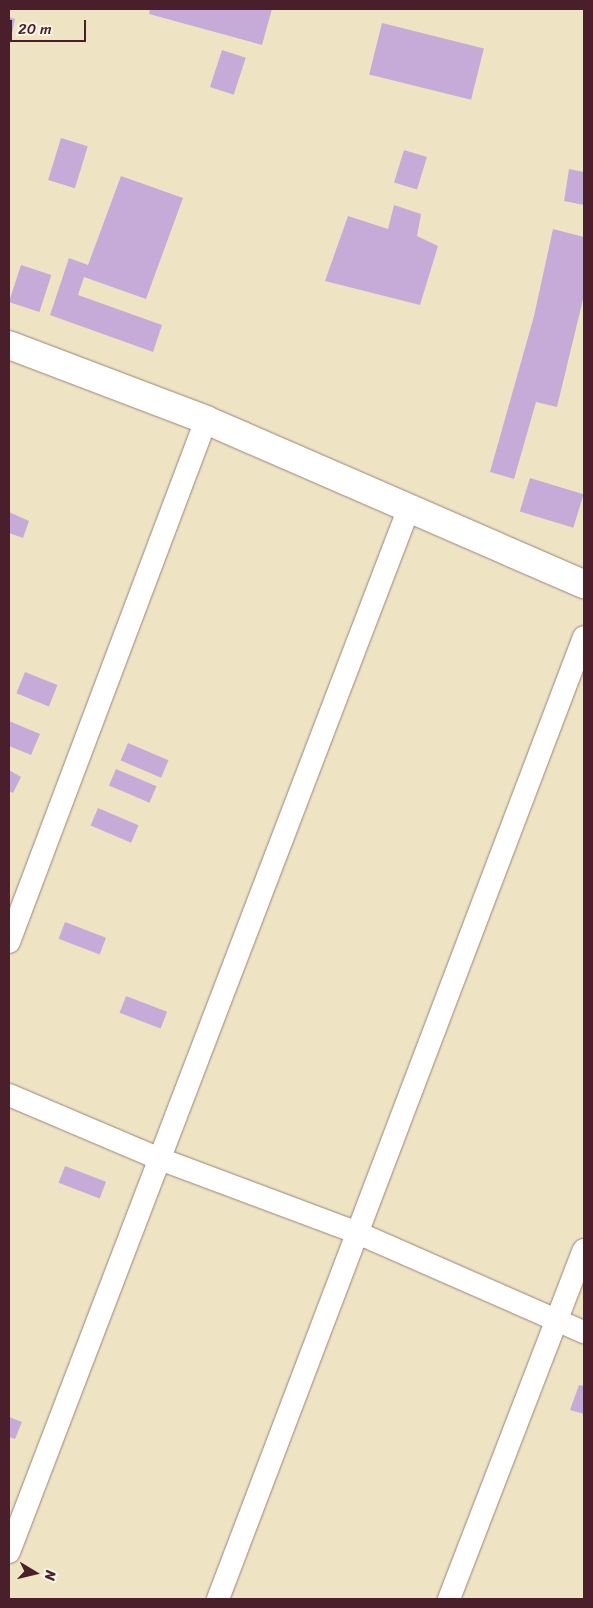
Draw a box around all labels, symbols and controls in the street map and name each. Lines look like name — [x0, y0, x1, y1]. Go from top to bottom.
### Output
scale bar — [12, 10, 89, 42]
text: 20 m — [18, 16, 52, 42]
north arrow — [10, 1548, 60, 1598]
text: N — [37, 1569, 63, 1582]

